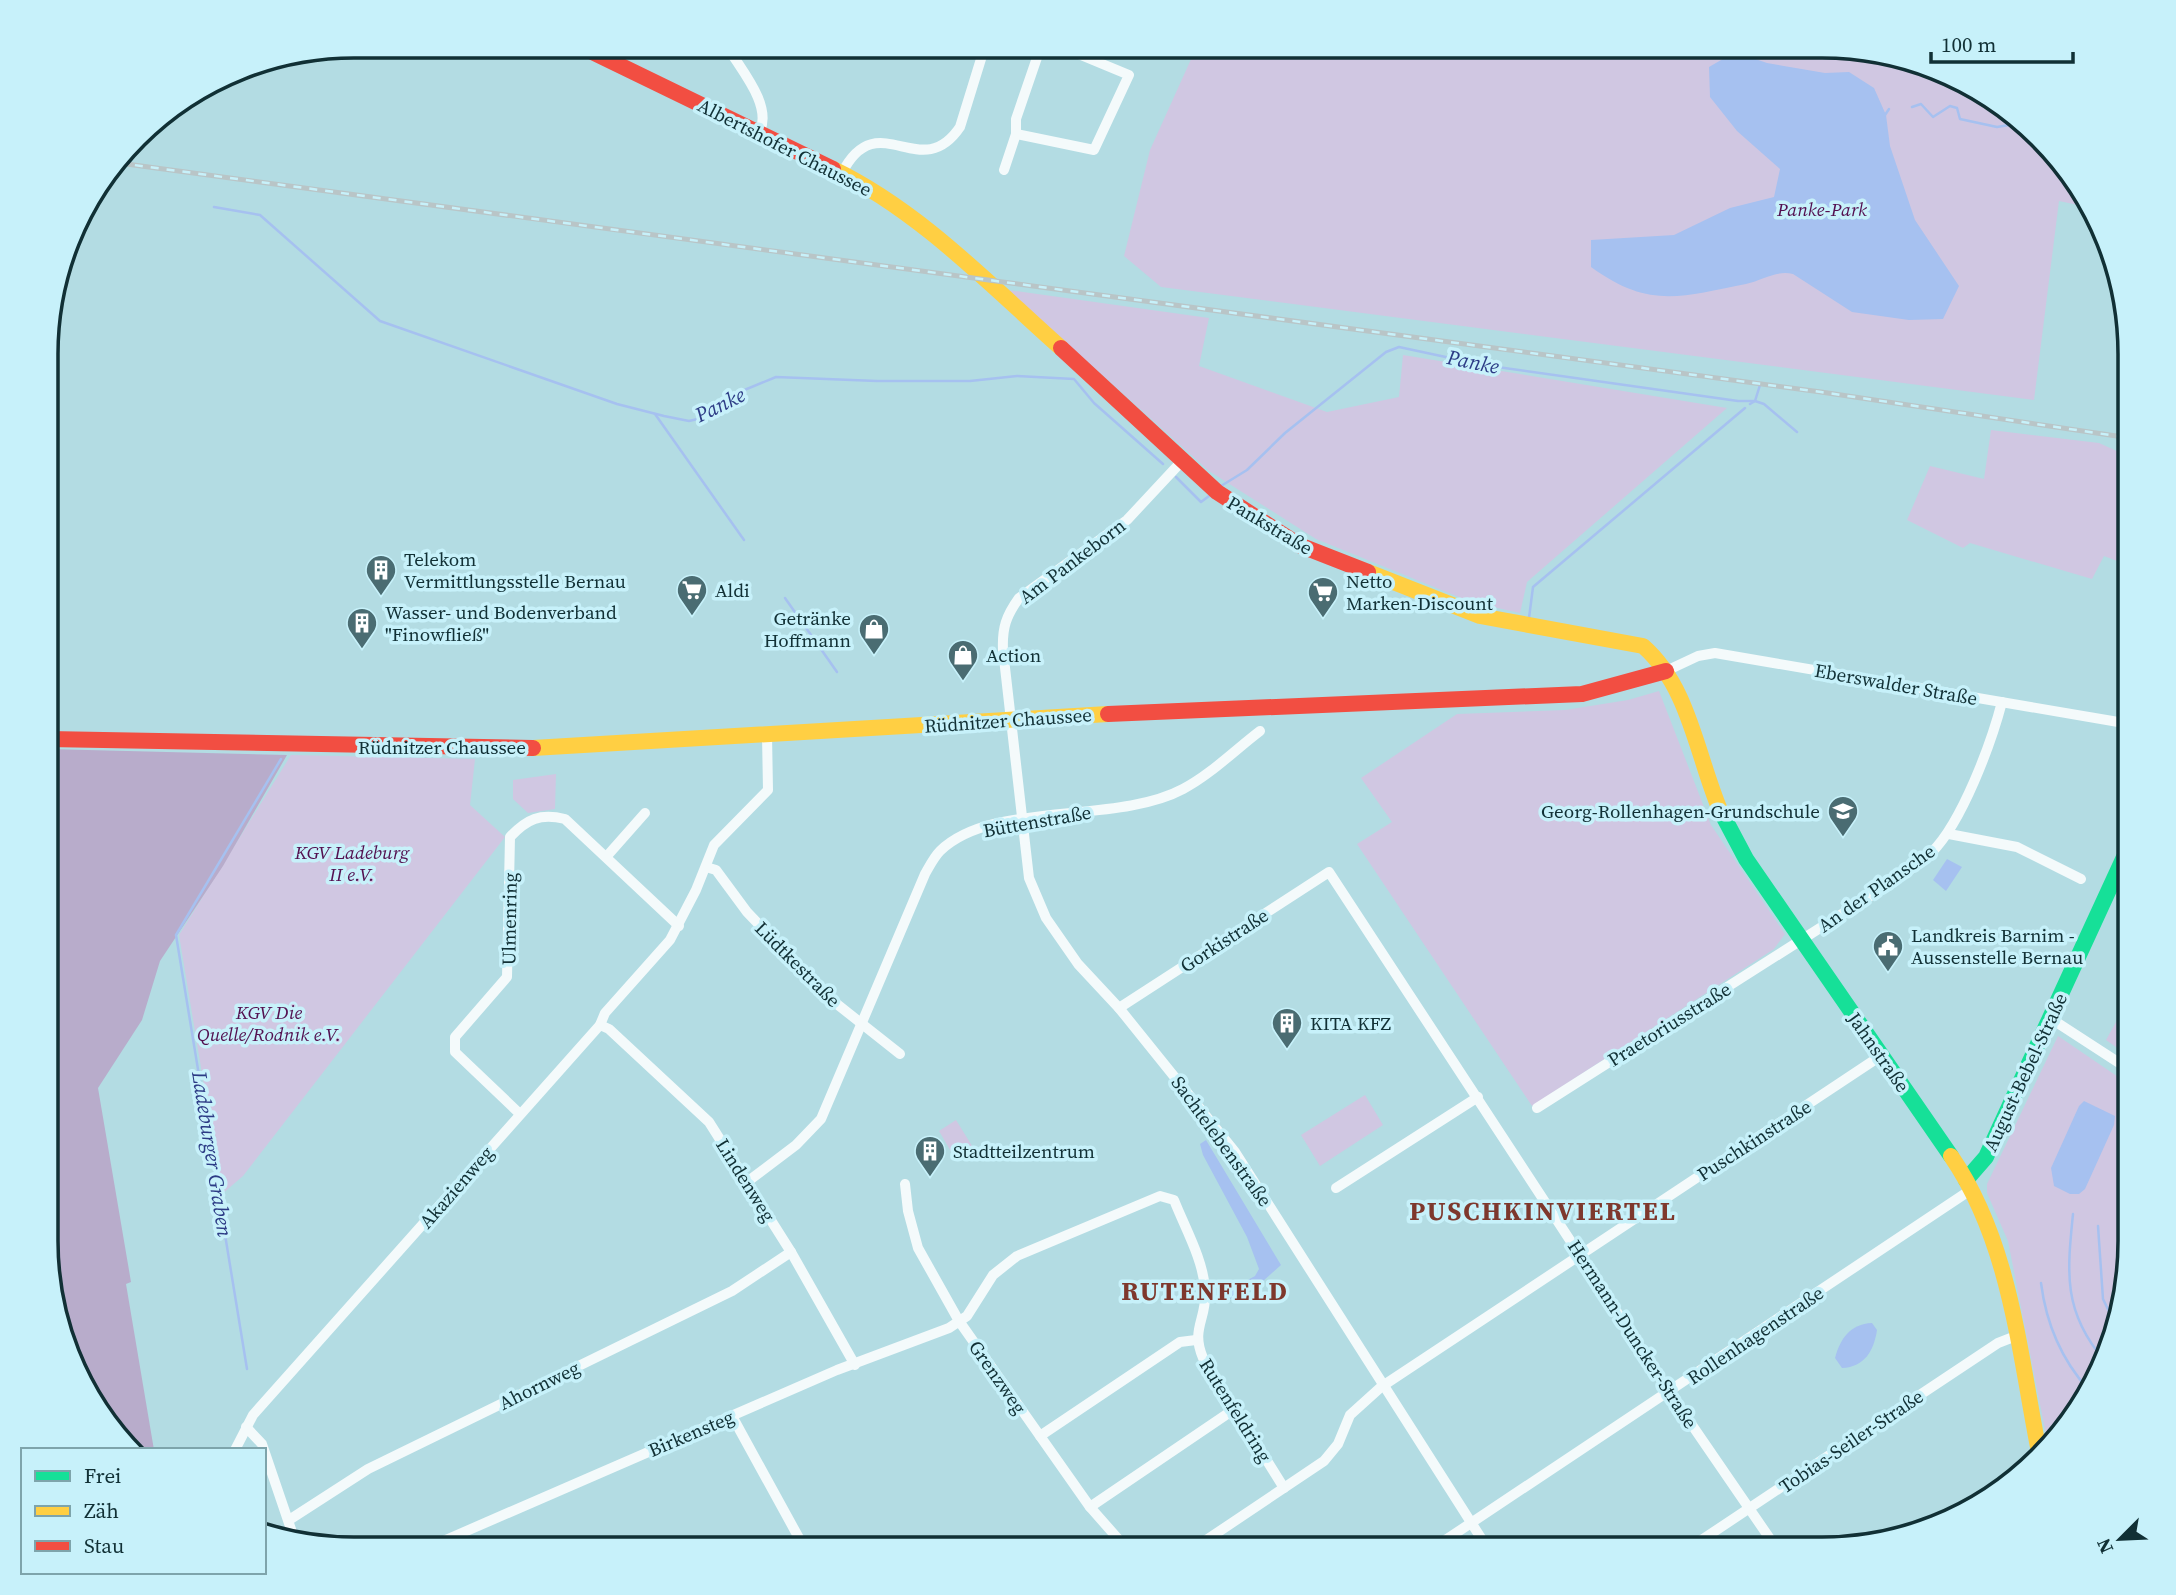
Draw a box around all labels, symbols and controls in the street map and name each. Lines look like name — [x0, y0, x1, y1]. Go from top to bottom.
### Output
scale bar — [1931, 21, 2073, 65]
text: 100 m — [1941, 30, 1996, 59]
street label: Albertshofer Chaussee — [694, 92, 876, 202]
park label: Panke-Park — [1776, 196, 1867, 222]
water label: Panke — [1444, 342, 1502, 381]
water label: Panke — [689, 380, 750, 430]
street label: Pankstraße — [1222, 489, 1318, 561]
street label: Am Pankeborn — [1014, 512, 1130, 610]
place label: Telekom Vermittlungsstelle Bernau — [404, 546, 626, 594]
building icon: Telekom Vermittlungsstelle Bernau — [364, 553, 398, 597]
place label: Netto Marken-Discount — [1346, 568, 1494, 616]
supermarket icon: Aldi — [675, 573, 709, 617]
supermarket icon: Netto Marken-Discount — [1306, 575, 1340, 619]
place label: Aldi — [715, 577, 750, 603]
place label: Wasser- und Bodenverband "Finowfließ" — [385, 599, 617, 647]
place label: Getränke Hoffmann — [764, 605, 851, 653]
building icon: Wasser- und Bodenverband "Finowfließ" — [345, 606, 379, 650]
shop icon: Getränke Hoffmann — [857, 612, 891, 656]
shop icon: Action — [946, 638, 980, 682]
place label: Action — [986, 642, 1041, 668]
street label: Eberswalder Straße — [1813, 657, 1979, 711]
street label: Rüdnitzer Chaussee — [923, 701, 1093, 739]
street label: Rüdnitzer Chaussee — [358, 734, 526, 760]
school or university icon: Georg-Rollenhagen-Grundschule — [1826, 794, 1860, 838]
place label: Georg-Rollenhagen-Grundschule — [1541, 798, 1820, 824]
street label: Büttenstraße — [981, 799, 1093, 843]
street label: An der Plansche — [1812, 838, 1940, 938]
park label: KGV Ladeburg II e.V. — [294, 839, 410, 887]
street label: Ulmenring — [495, 872, 523, 966]
street label: Gorkistraße — [1175, 902, 1273, 978]
street label: Lüdtkestraße — [749, 915, 847, 1013]
place label: Landkreis Barnim - Aussenstelle Bernau — [1911, 922, 2083, 970]
public building icon: Landkreis Barnim - Aussenstelle Bernau — [1871, 929, 1905, 973]
street label: Praetoriusstraße — [1602, 976, 1736, 1072]
street label: August-Bebel-Straße — [1977, 989, 2073, 1155]
park label: KGV Die Quelle/Rodnik e.V. — [197, 999, 341, 1047]
building icon: KITA KFZ — [1270, 1006, 1304, 1050]
street label: Jahnstraße — [1841, 1006, 1916, 1097]
place label: KITA KFZ — [1310, 1010, 1392, 1036]
water label: Ladeburger Graben — [185, 1068, 240, 1239]
street label: Sachtelebenstraße — [1166, 1070, 1278, 1212]
street label: Puschkinstraße — [1692, 1093, 1816, 1187]
street label: Lindenweg — [710, 1133, 782, 1227]
building icon: Stadtteilzentrum — [913, 1134, 947, 1178]
place label: Stadtteilzentrum — [953, 1138, 1095, 1164]
street label: Akazienweg — [413, 1140, 499, 1234]
district label: PUSCHKINVIERTEL — [1409, 1193, 1677, 1229]
street label: Hermann-Duncker-Straße — [1562, 1235, 1704, 1433]
district label: RUTENFELD — [1121, 1273, 1289, 1309]
street label: Rollenhagenstraße — [1682, 1280, 1828, 1390]
street label: Grenzweg — [963, 1335, 1033, 1419]
street label: Rutenfeldring — [1194, 1353, 1278, 1467]
street label: Ahornweg — [494, 1354, 584, 1416]
street label: Tobias-Seiler-Straße — [1774, 1383, 1928, 1499]
street label: Birkensteg — [644, 1403, 738, 1463]
legend — [21, 1448, 266, 1574]
text: Frei — [84, 1461, 121, 1490]
text: Zäh — [84, 1496, 119, 1525]
north arrow — [2085, 1504, 2155, 1574]
text: Stau — [84, 1531, 124, 1560]
text: N — [2090, 1534, 2119, 1558]

